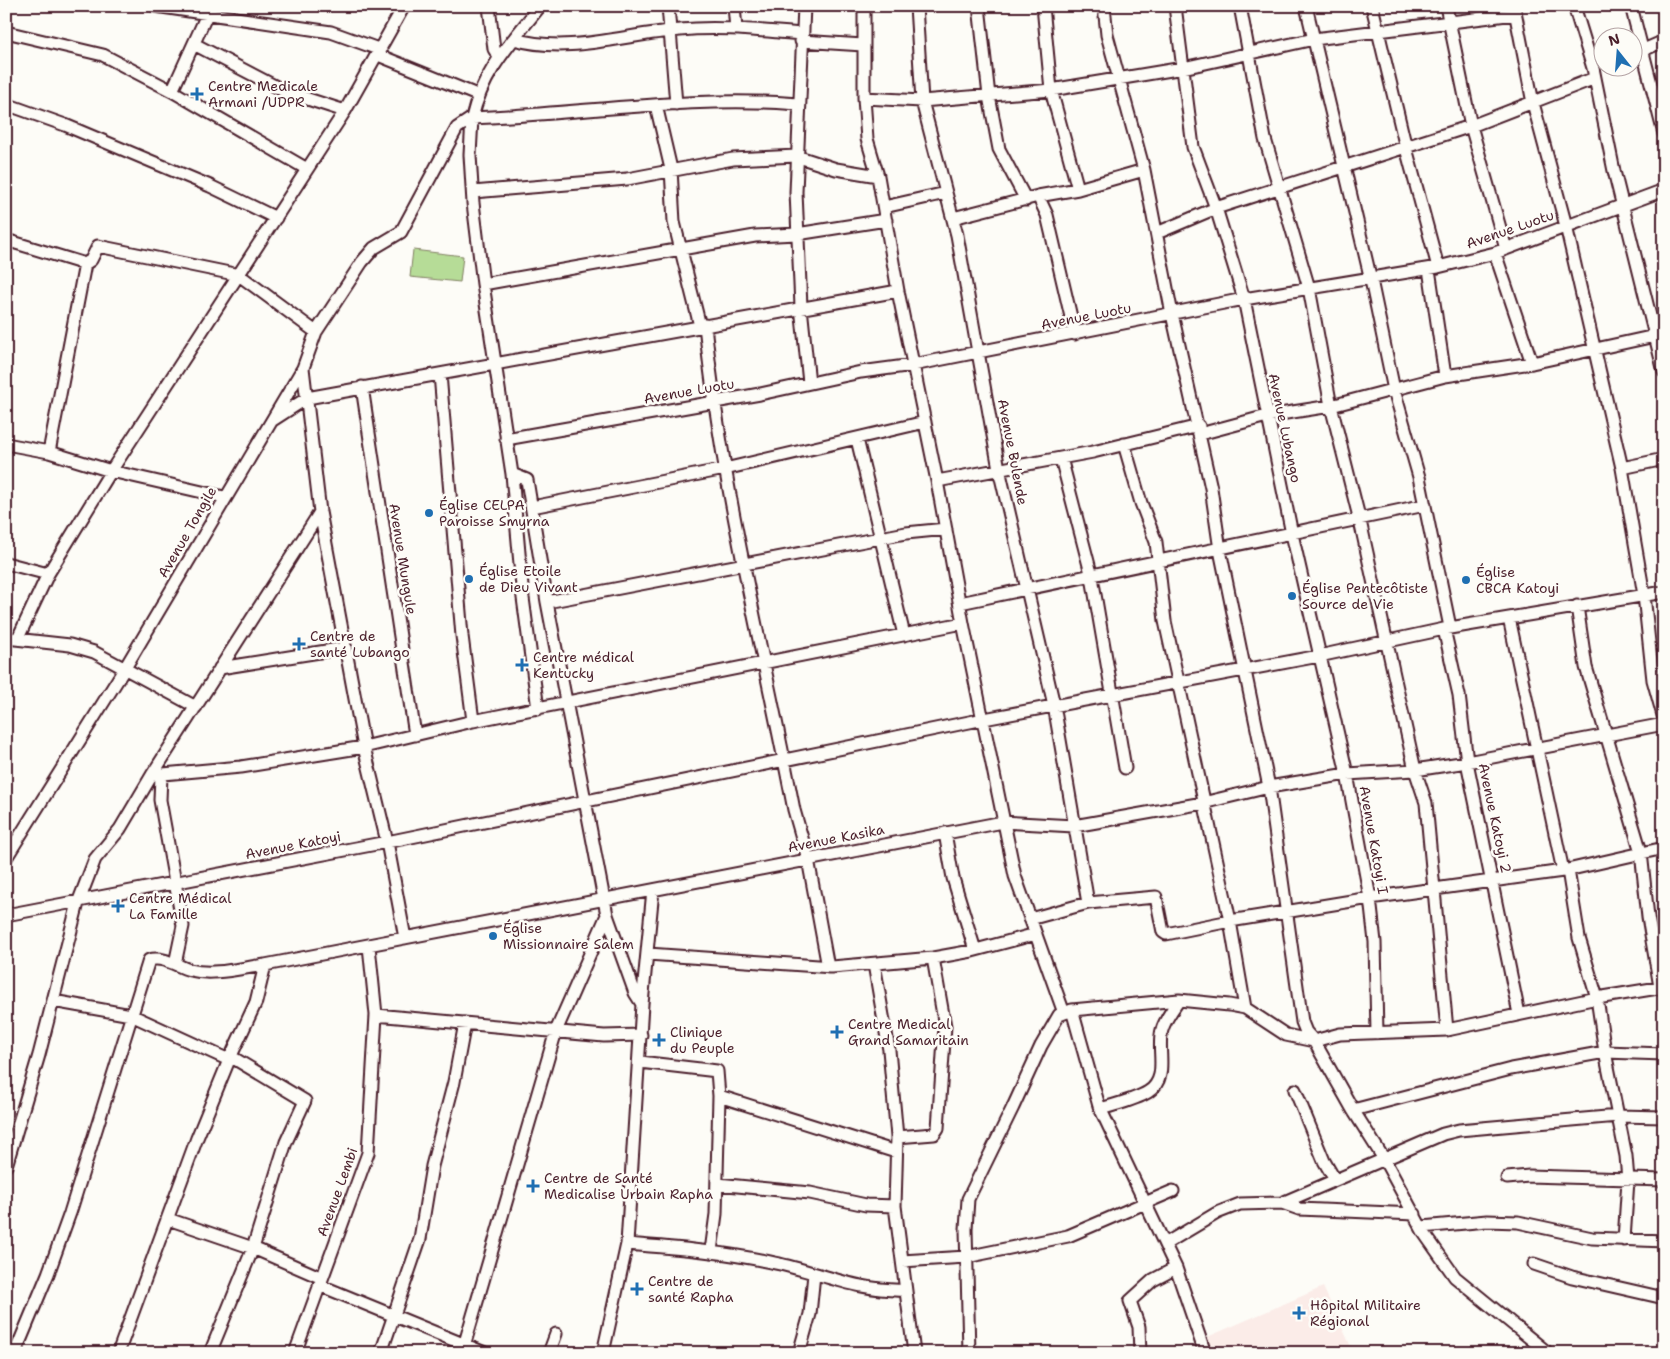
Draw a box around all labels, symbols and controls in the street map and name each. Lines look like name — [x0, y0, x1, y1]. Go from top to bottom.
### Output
north arrow — [1592, 28, 1642, 78]
text: N — [1606, 29, 1622, 50]
place label: Centre Medicale Armani /UDPR — [208, 77, 318, 111]
marker: Centre Medicale Armani /UDPR — [190, 87, 204, 101]
street label: Avenue Luotu — [1464, 206, 1556, 252]
street label: Avenue Luotu — [1039, 298, 1133, 334]
street label: Avenue Lubango — [1265, 372, 1305, 484]
street label: Avenue Luotu — [642, 374, 736, 408]
street label: Avenue Bulende — [994, 397, 1032, 507]
street label: Avenue Tongile — [154, 483, 220, 581]
place label: Église CELPA Paroisse Smyrna — [439, 496, 550, 530]
street label: Avenue Mungule — [385, 502, 421, 616]
marker: Église CELPA Paroisse Smyrna — [423, 507, 435, 519]
place label: Église Etoile de Dieu Vivant — [479, 562, 578, 596]
place label: Église CBCA Katoyi — [1476, 563, 1559, 597]
marker: Église Etoile de Dieu Vivant — [463, 573, 475, 585]
marker: Église CBCA Katoyi — [1460, 574, 1472, 586]
place label: Église Pentecôtiste Source de Vie — [1302, 579, 1428, 613]
marker: Église Pentecôtiste Source de Vie — [1286, 590, 1298, 602]
place label: Centre de santé Lubango — [310, 627, 410, 661]
marker: Centre de santé Lubango — [292, 637, 306, 651]
place label: Centre médical Kentucky — [533, 648, 635, 682]
marker: Centre médical Kentucky — [515, 658, 529, 672]
street label: Avenue Katoyi 2 — [1475, 761, 1515, 875]
street label: Avenue Katoyi I — [1356, 784, 1392, 896]
street label: Avenue Kasika — [786, 820, 886, 856]
street label: Avenue Katoyi — [244, 827, 342, 863]
place label: Centre Médical La Famille — [129, 889, 232, 923]
marker: Centre Médical La Famille — [111, 899, 125, 913]
place label: Église Missionnaire Salem — [503, 919, 634, 953]
marker: Église Missionnaire Salem — [487, 930, 499, 942]
place label: Centre Medical Grand Samaritain — [848, 1015, 969, 1049]
place label: Clinique du Peuple — [670, 1023, 735, 1057]
marker: Centre Medical Grand Samaritain — [830, 1025, 844, 1039]
marker: Clinique du Peuple — [652, 1033, 666, 1047]
street label: Avenue Lembi — [313, 1145, 361, 1239]
place label: Centre de Santé Medicalise Urbain Rapha — [544, 1169, 713, 1203]
marker: Centre de Santé Medicalise Urbain Rapha — [526, 1179, 540, 1193]
place label: Centre de santé Rapha — [648, 1272, 734, 1306]
marker: Centre de santé Rapha — [630, 1282, 644, 1296]
place label: Hôpital Militaire Régional — [1310, 1296, 1421, 1330]
marker: Hôpital Militaire Régional — [1292, 1306, 1306, 1320]

